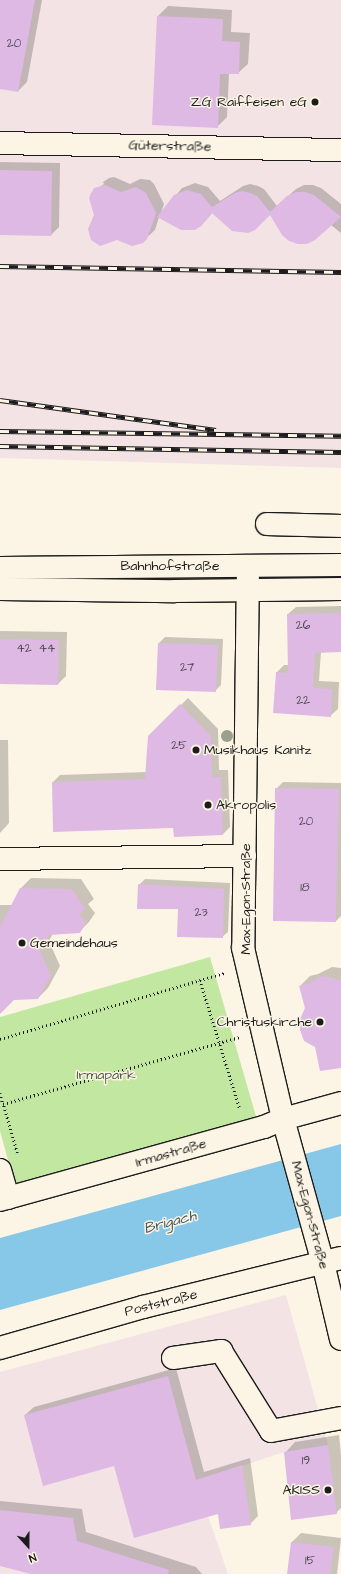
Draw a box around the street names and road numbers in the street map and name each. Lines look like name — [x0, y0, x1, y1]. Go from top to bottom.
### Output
street label: Güterstraße — [128, 137, 212, 155]
street label: Bahnhofstraße — [120, 558, 220, 574]
street label: Max-Egon-Straße — [238, 843, 254, 955]
street label: Irmastraße — [134, 1135, 208, 1171]
street label: Max-Egon-Straße — [287, 1159, 333, 1271]
street label: Poststraße — [123, 1286, 199, 1320]

